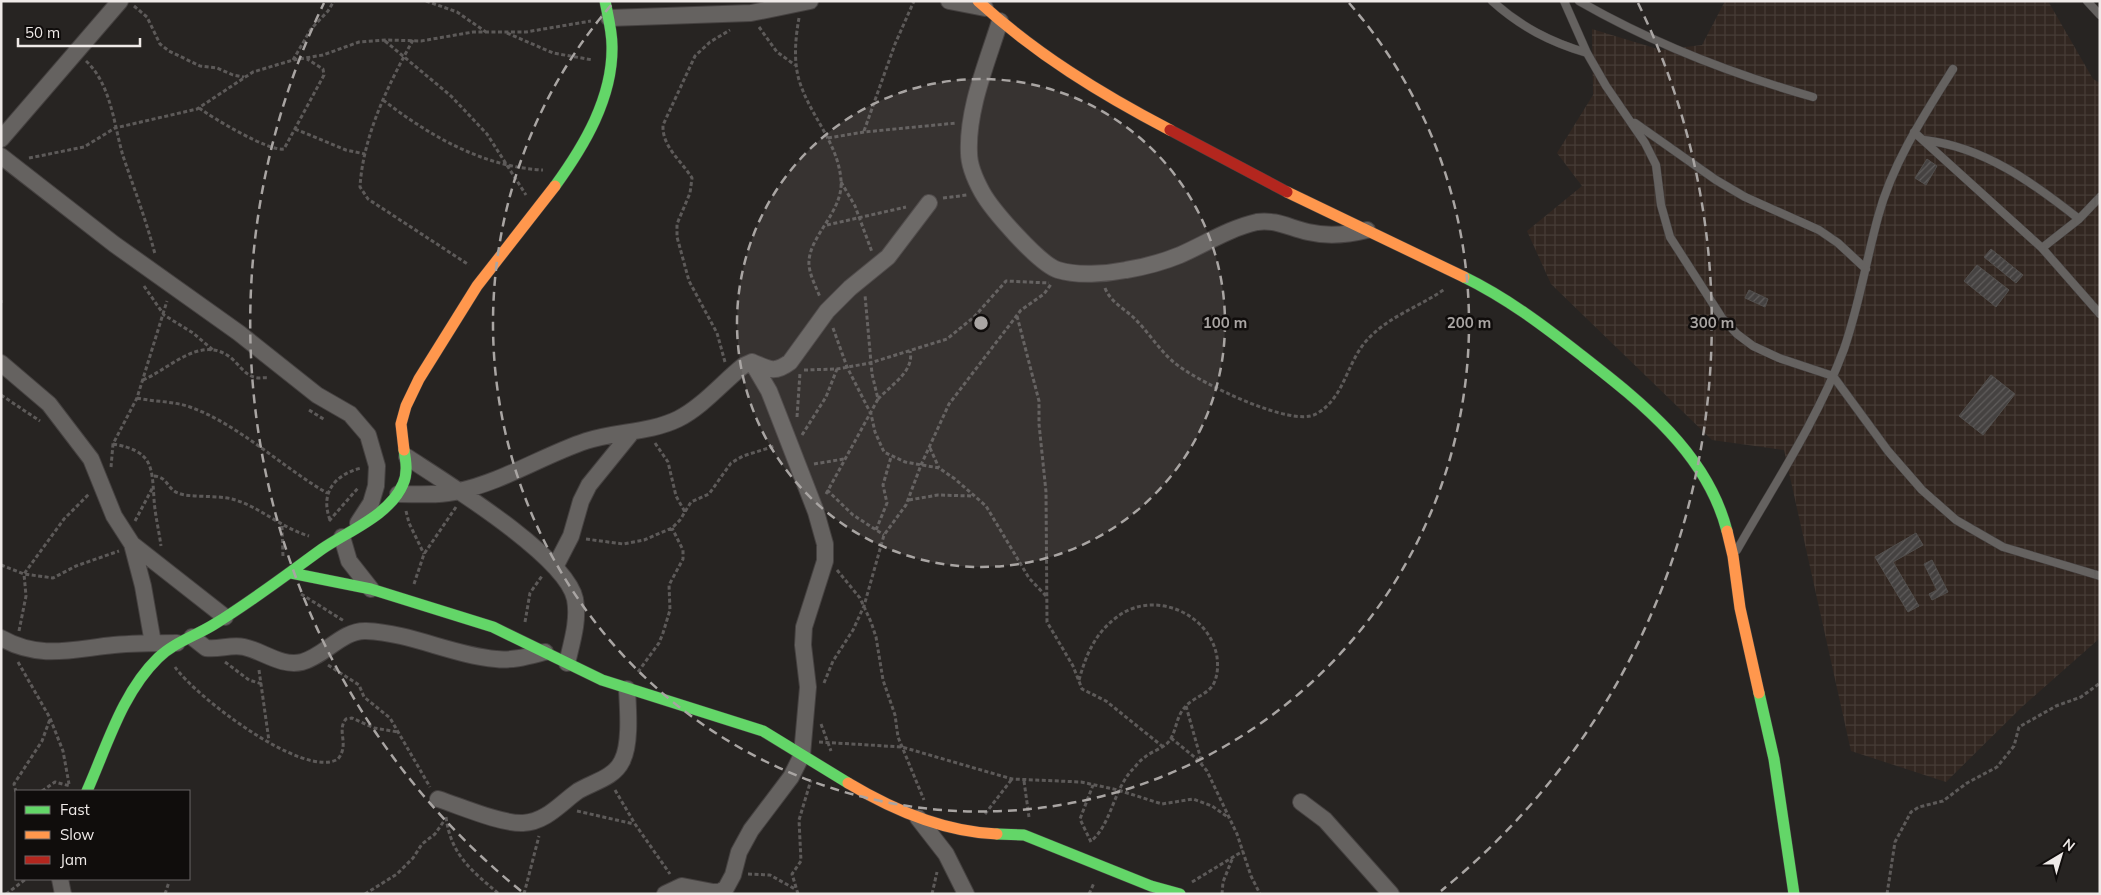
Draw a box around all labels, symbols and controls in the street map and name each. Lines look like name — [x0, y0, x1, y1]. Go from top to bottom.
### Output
scale bar — [18, 15, 140, 47]
text: 50 m — [25, 23, 60, 42]
text: 100 m — [1203, 313, 1247, 332]
text: 200 m — [1447, 313, 1491, 332]
text: 300 m — [1690, 313, 1734, 332]
centre of rings — [972, 314, 990, 332]
legend — [15, 790, 190, 880]
text: Fast — [60, 800, 90, 819]
text: Slow — [60, 825, 94, 844]
north arrow — [2036, 830, 2086, 880]
text: N — [2059, 834, 2079, 855]
text: Jam — [60, 850, 87, 869]

